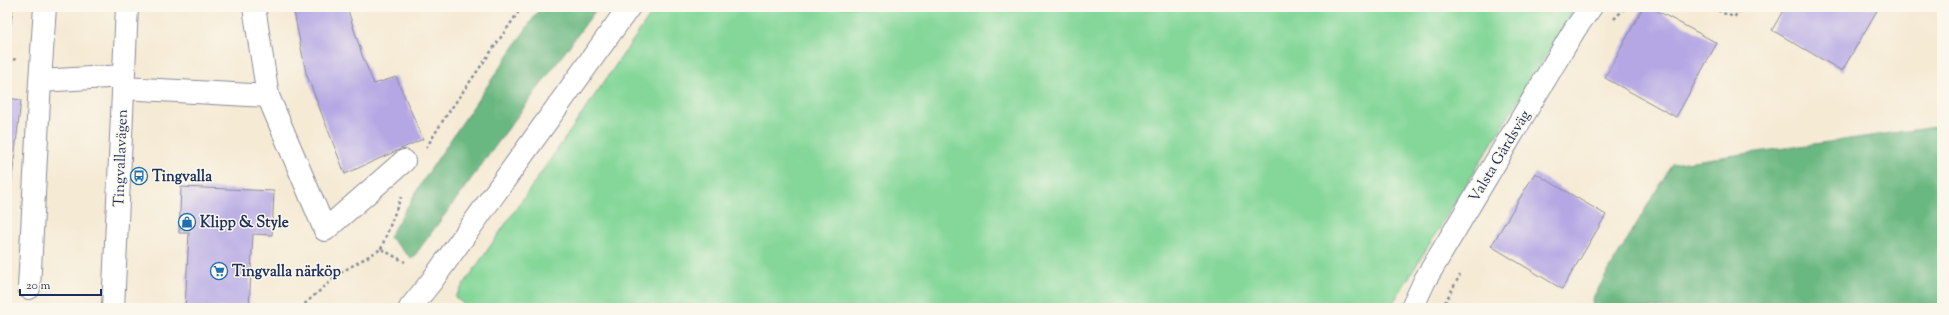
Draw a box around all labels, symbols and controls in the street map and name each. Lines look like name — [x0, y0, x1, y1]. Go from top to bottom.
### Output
street label: Valsta Gårdsväg — [1464, 107, 1536, 207]
street label: Tingvallavägen — [109, 109, 134, 207]
bus stop icon: Tingvalla — [129, 166, 149, 186]
place label: Tingvalla — [152, 167, 212, 188]
shop icon: Klipp & Style — [177, 212, 197, 232]
place label: Klipp & Style — [200, 213, 289, 234]
supermarket icon: Tingvalla närköp — [209, 261, 229, 281]
place label: Tingvalla närköp — [232, 262, 341, 283]
scale bar — [20, 271, 101, 297]
text: 20 m — [26, 277, 51, 295]

